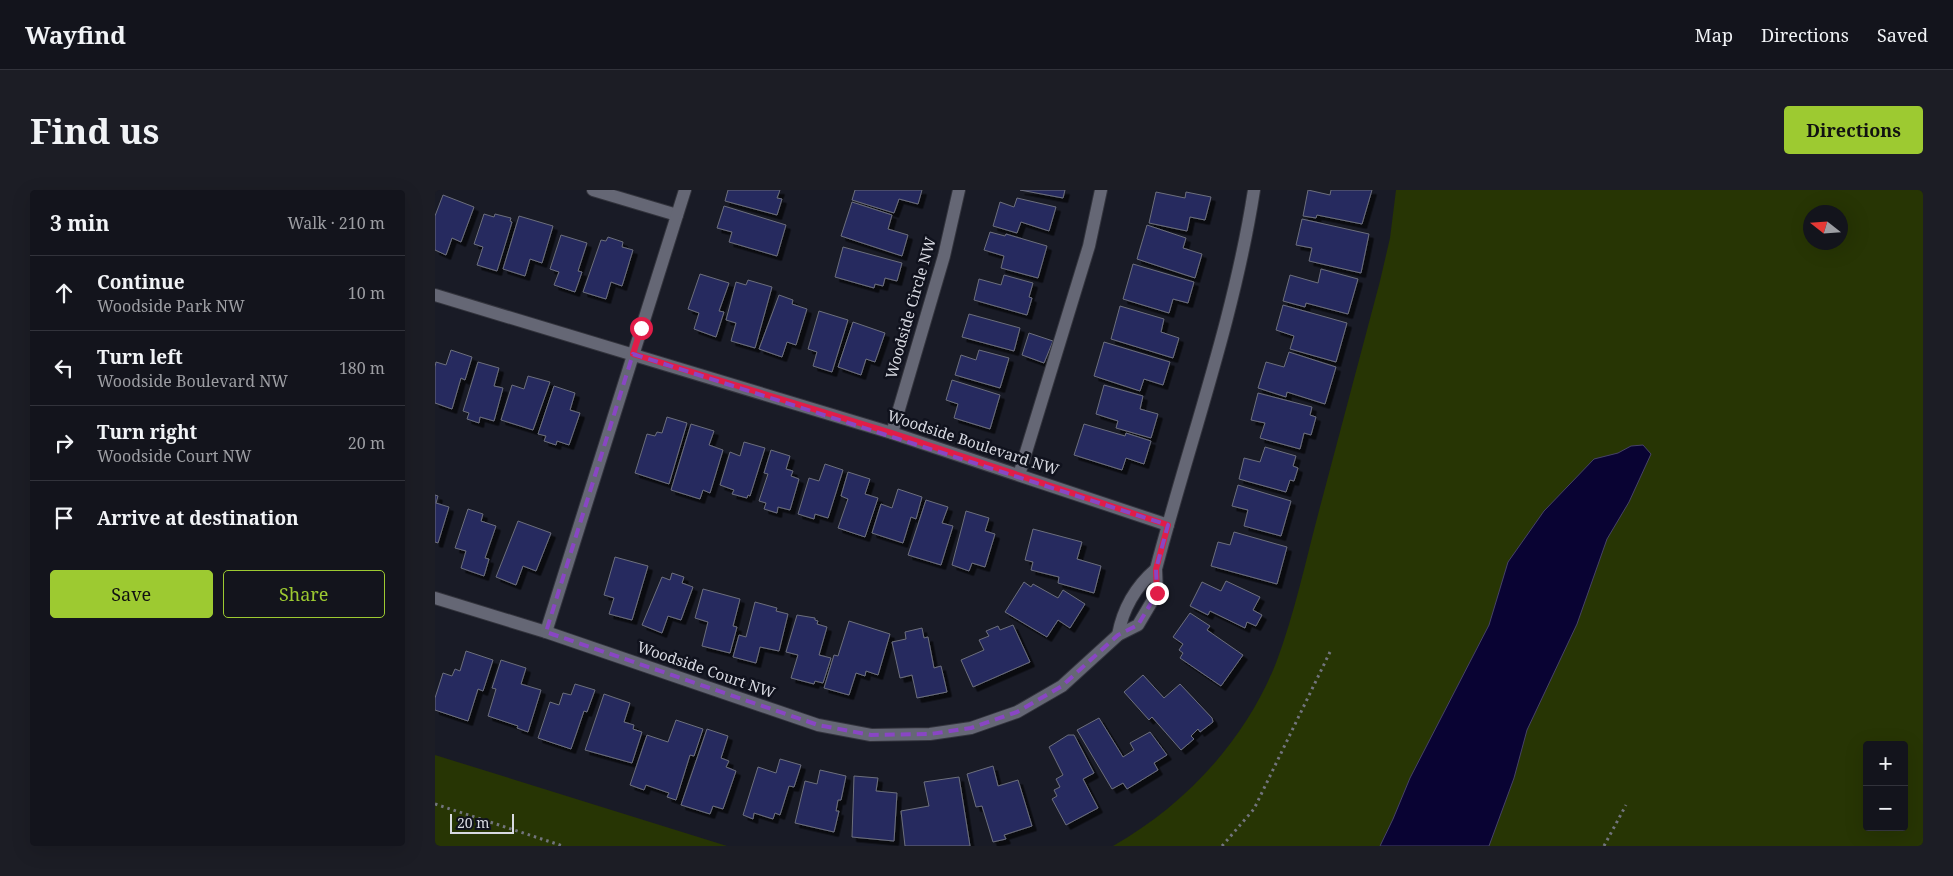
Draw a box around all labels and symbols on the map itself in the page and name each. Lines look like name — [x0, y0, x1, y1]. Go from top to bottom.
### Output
north arrow — [1803, 205, 1848, 250]
street label: Woodside Circle NW — [880, 234, 940, 381]
route start — [630, 317, 653, 340]
street label: Woodside Boulevard NW — [885, 405, 1062, 479]
route end — [1146, 582, 1169, 605]
street label: Woodside Court NW — [635, 636, 778, 702]
scale bar — [450, 811, 514, 834]

